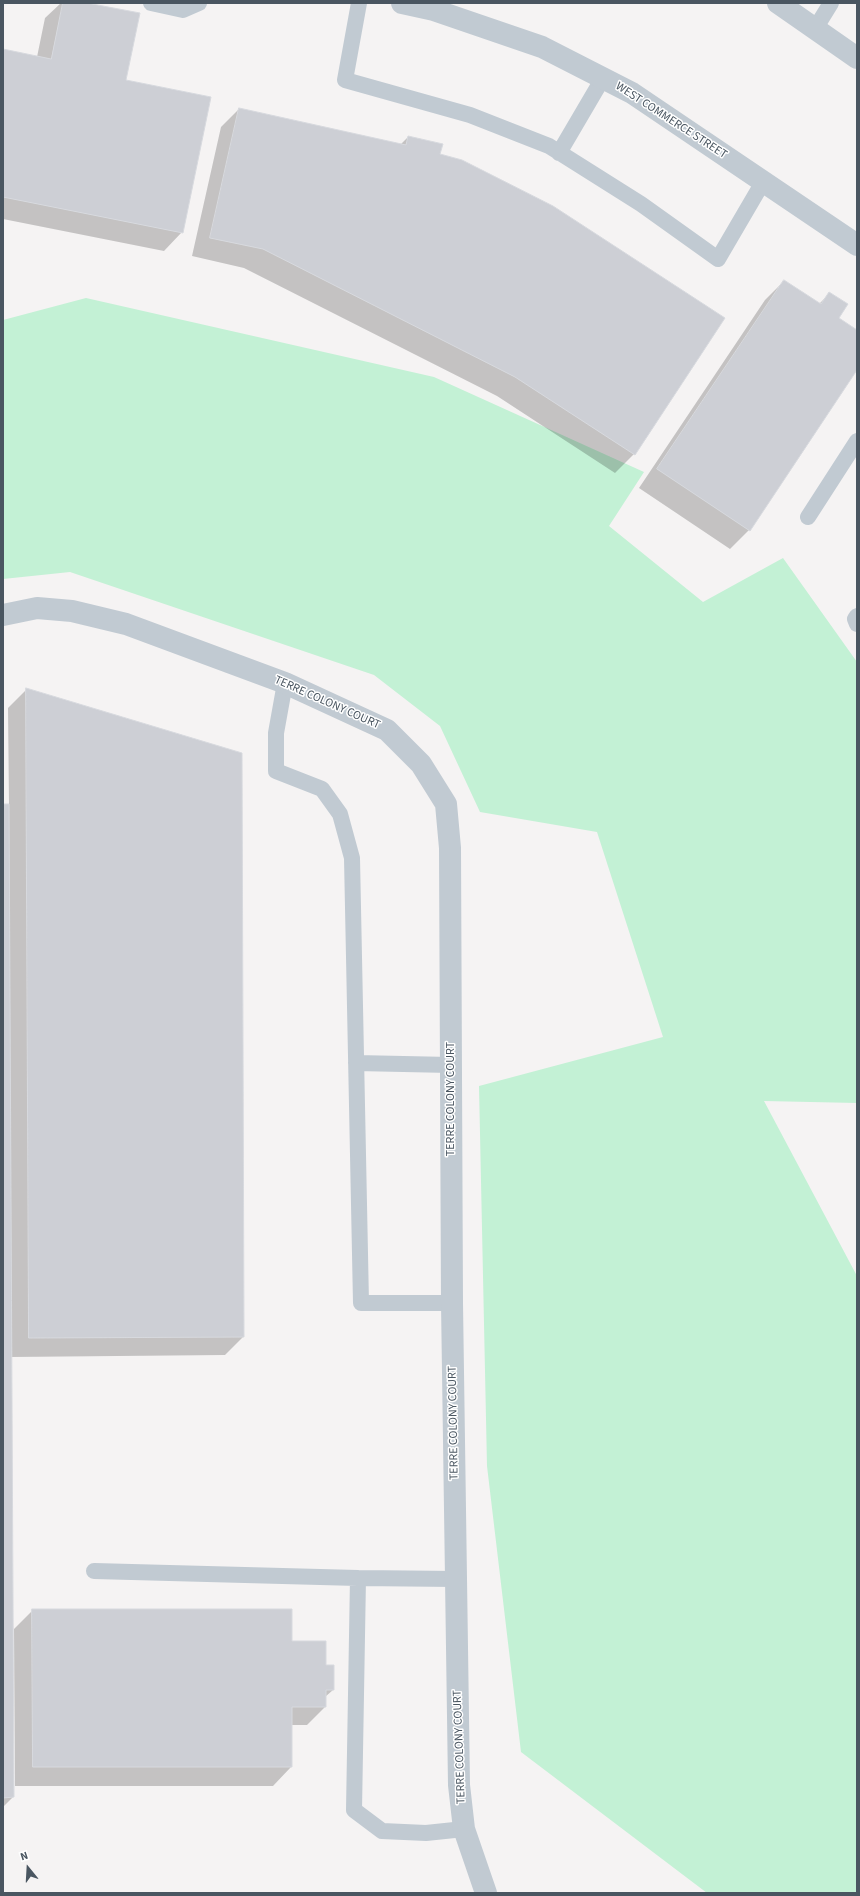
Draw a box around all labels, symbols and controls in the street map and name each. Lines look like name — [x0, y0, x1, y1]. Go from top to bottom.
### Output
street label: WEST COMMERCE STREET — [613, 80, 729, 162]
street label: TERRE COLONY COURT — [272, 673, 382, 733]
street label: TERRE COLONY COURT — [444, 1042, 458, 1156]
street label: TERRE COLONY COURT — [446, 1366, 462, 1480]
street label: TERRE COLONY COURT — [451, 1690, 469, 1804]
north arrow — [8, 1848, 48, 1888]
text: N — [18, 1848, 30, 1864]

